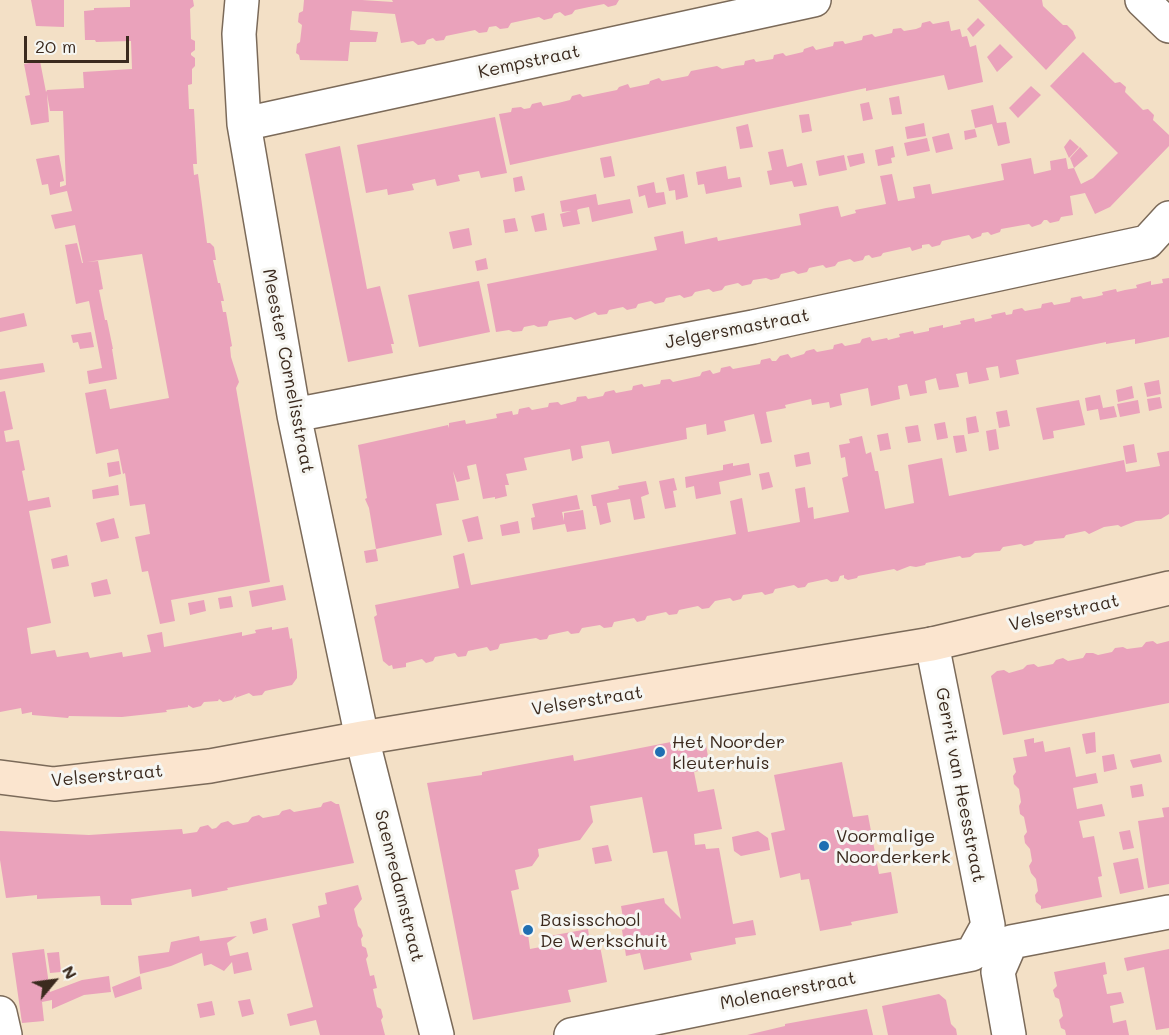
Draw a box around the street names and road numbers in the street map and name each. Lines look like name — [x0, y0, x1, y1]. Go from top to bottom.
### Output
street label: Kempstraat — [476, 41, 582, 83]
street label: Meester Cornelisstraat — [258, 267, 318, 475]
street label: Jelgersmastraat — [663, 304, 811, 354]
street label: Velserstraat — [1007, 590, 1121, 636]
street label: Velserstraat — [530, 682, 644, 720]
street label: Gerrit van Heesstraat — [930, 686, 990, 884]
street label: Velserstraat — [50, 760, 164, 792]
street label: Saenredamstraat — [370, 808, 428, 964]
street label: Molenaerstraat — [718, 967, 858, 1015]

